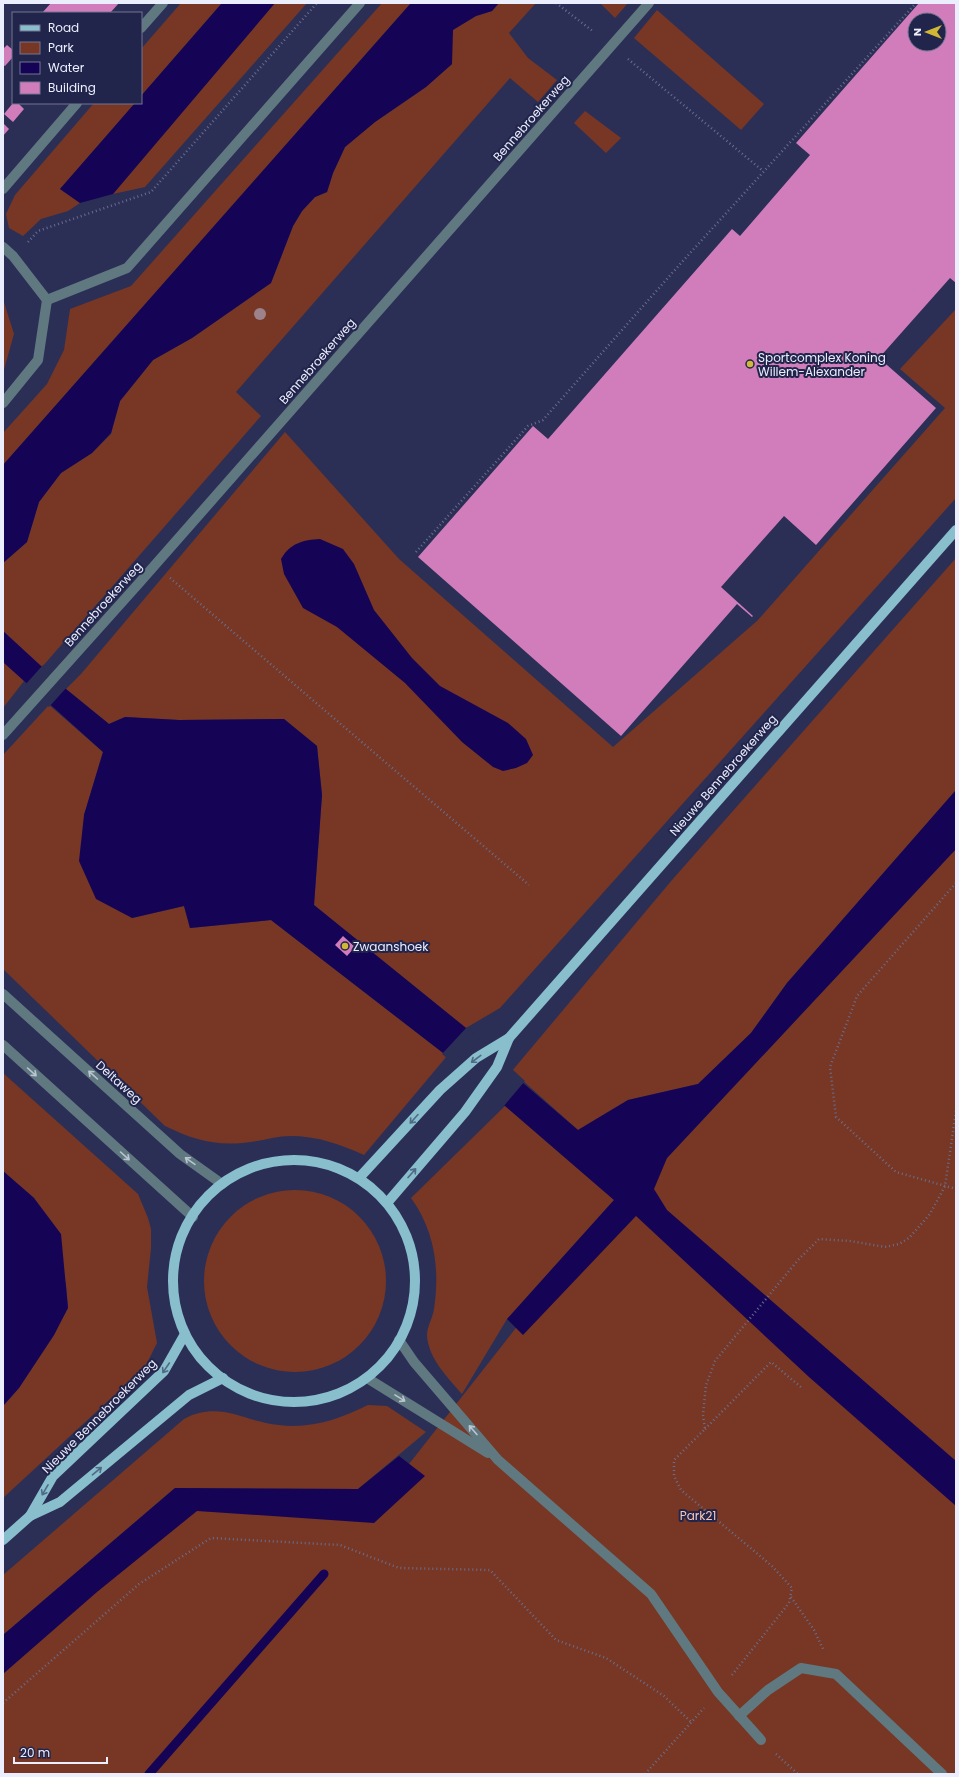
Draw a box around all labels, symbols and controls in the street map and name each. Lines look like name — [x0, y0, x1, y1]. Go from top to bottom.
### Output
legend — [12, 12, 142, 104]
north arrow — [907, 12, 947, 52]
text: Road — [48, 19, 79, 36]
text: N — [909, 28, 925, 36]
text: Park — [48, 39, 75, 56]
text: Water — [48, 59, 85, 76]
street label: Bennebroekerweg — [489, 71, 573, 165]
text: Building — [48, 79, 96, 96]
street label: Bennebroekerweg — [275, 314, 359, 408]
place label: Sportcomplex Koning Willem-Alexander — [758, 349, 886, 380]
marker: Sportcomplex Koning Willem-Alexander — [745, 359, 755, 369]
street label: Bennebroekerweg — [60, 558, 146, 650]
street label: Nieuwe Bennebroekerweg — [665, 711, 781, 839]
place label: Zwaanshoek — [353, 938, 429, 955]
marker: Zwaanshoek — [340, 941, 350, 951]
one-way arrow — [471, 1054, 482, 1063]
street label: Deltaweg — [92, 1057, 146, 1107]
one-way arrow — [27, 1067, 37, 1076]
one-way arrow — [88, 1071, 98, 1080]
one-way arrow — [409, 1113, 418, 1124]
one-way arrow — [120, 1151, 130, 1160]
one-way arrow — [184, 1157, 195, 1165]
one-way arrow — [408, 1168, 417, 1179]
street label: Nieuwe Bennebroekerweg — [38, 1355, 160, 1477]
one-way arrow — [161, 1362, 170, 1373]
one-way arrow — [394, 1394, 405, 1402]
one-way arrow — [468, 1425, 477, 1436]
one-way arrow — [92, 1467, 102, 1476]
one-way arrow — [41, 1484, 49, 1496]
park label: Park21 — [680, 1507, 716, 1524]
scale bar — [14, 1739, 107, 1765]
text: 20 m — [20, 1744, 50, 1761]

